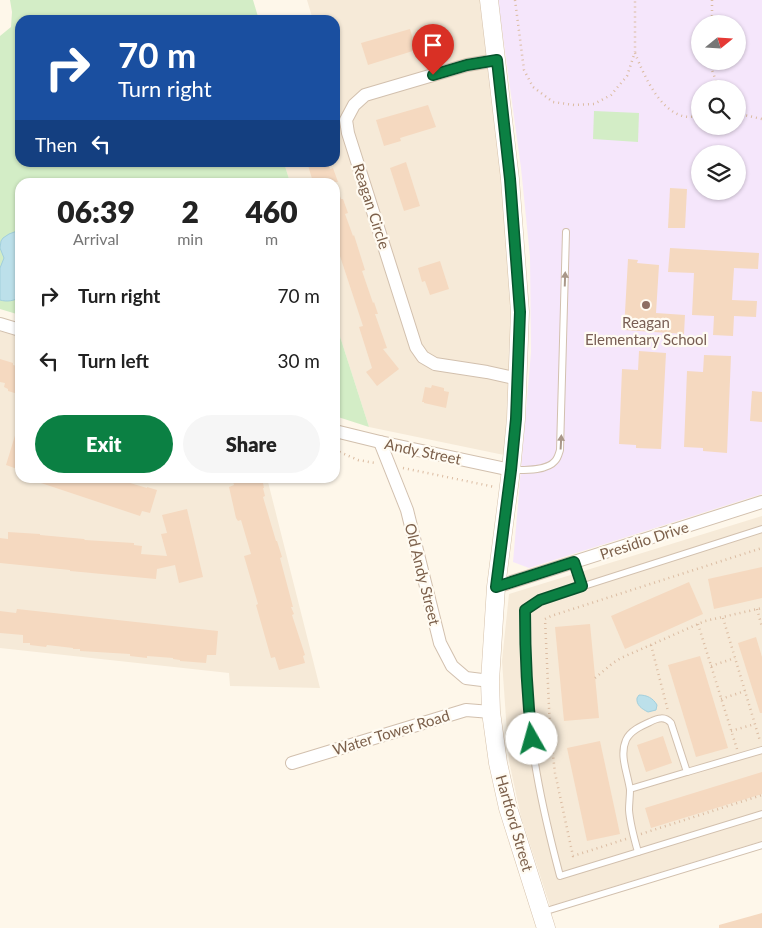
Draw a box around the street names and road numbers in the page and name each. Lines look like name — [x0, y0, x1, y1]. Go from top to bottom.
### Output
street label: Reagan Circle — [350, 161, 394, 251]
street label: Andy Street — [383, 434, 463, 468]
street label: Presidio Drive — [597, 517, 691, 563]
street label: Old Andy Street — [402, 521, 445, 628]
street label: Water Tower Road — [330, 706, 452, 758]
street label: Hartford Street — [493, 773, 538, 874]

